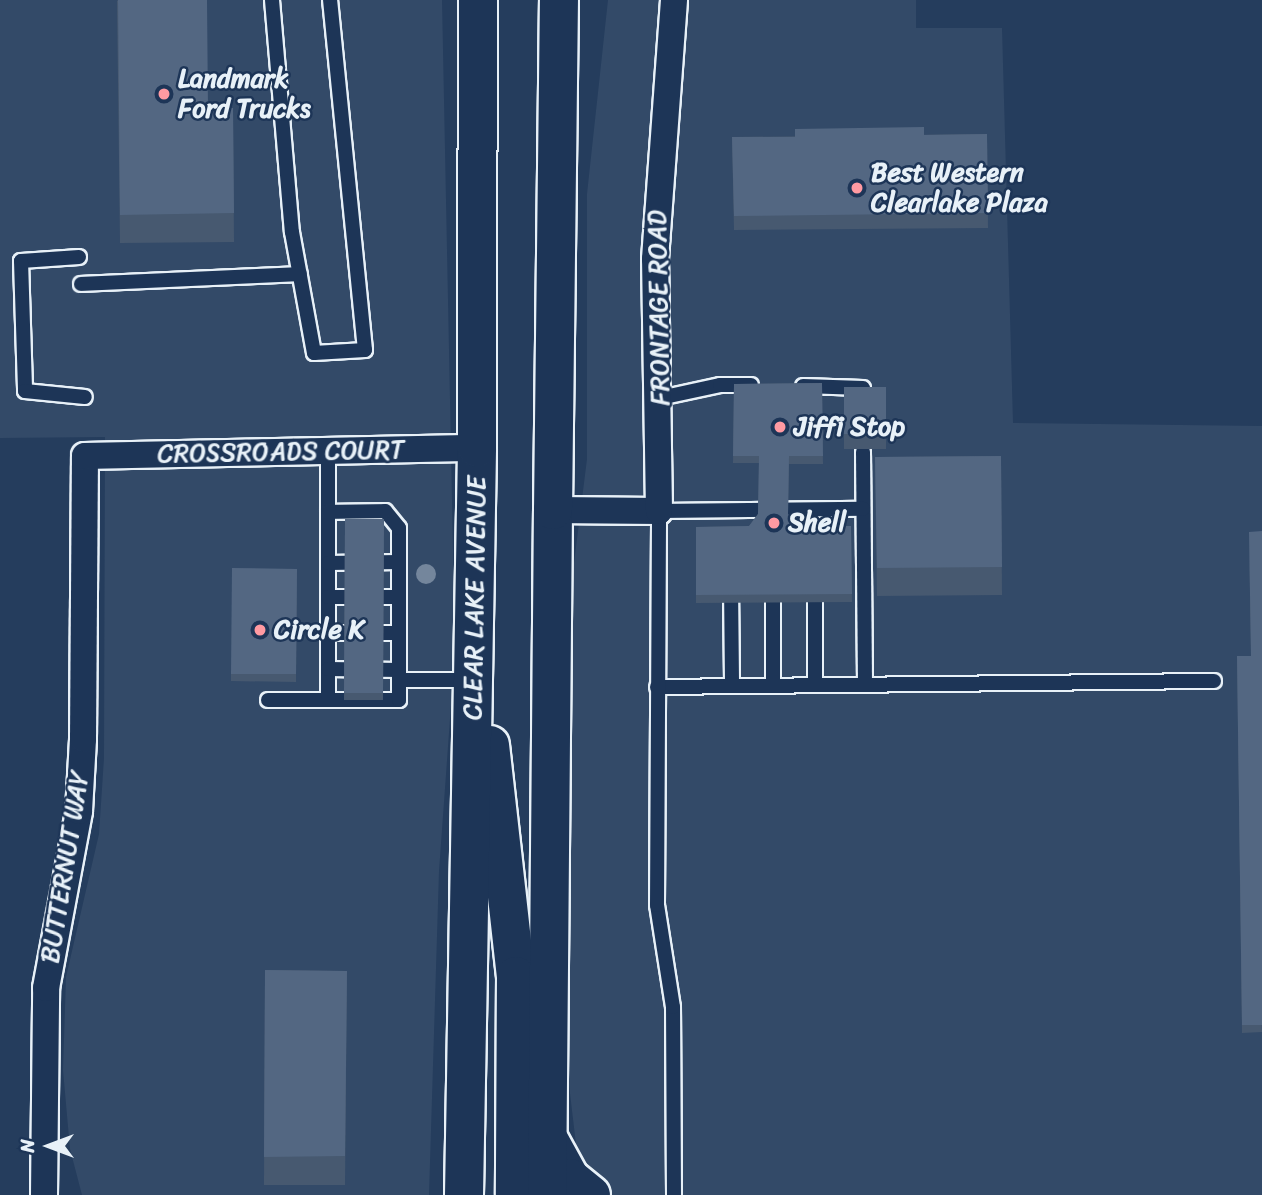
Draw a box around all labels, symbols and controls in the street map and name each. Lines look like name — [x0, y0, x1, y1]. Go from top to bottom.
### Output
place label: Landmark Ford Trucks — [178, 63, 312, 124]
marker: Landmark Ford Trucks — [156, 86, 172, 102]
place label: Best Western Clearlake Plaza — [871, 157, 1048, 218]
marker: Best Western Clearlake Plaza — [849, 180, 865, 196]
street label: FRONTAGE ROAD — [642, 210, 676, 406]
place label: Jiffi Stop — [794, 411, 905, 443]
marker: Jiffi Stop — [772, 419, 788, 435]
street label: CROSSROADS COURT — [158, 434, 404, 470]
street label: CLEAR LAKE AVENUE — [457, 476, 493, 720]
place label: Shell — [788, 507, 846, 539]
marker: Shell — [766, 515, 782, 531]
place label: Circle K — [274, 614, 364, 646]
marker: Circle K — [252, 622, 268, 638]
street label: BUTTERNUT WAY — [34, 769, 96, 965]
north arrow — [14, 1111, 84, 1181]
text: N — [11, 1139, 44, 1153]

